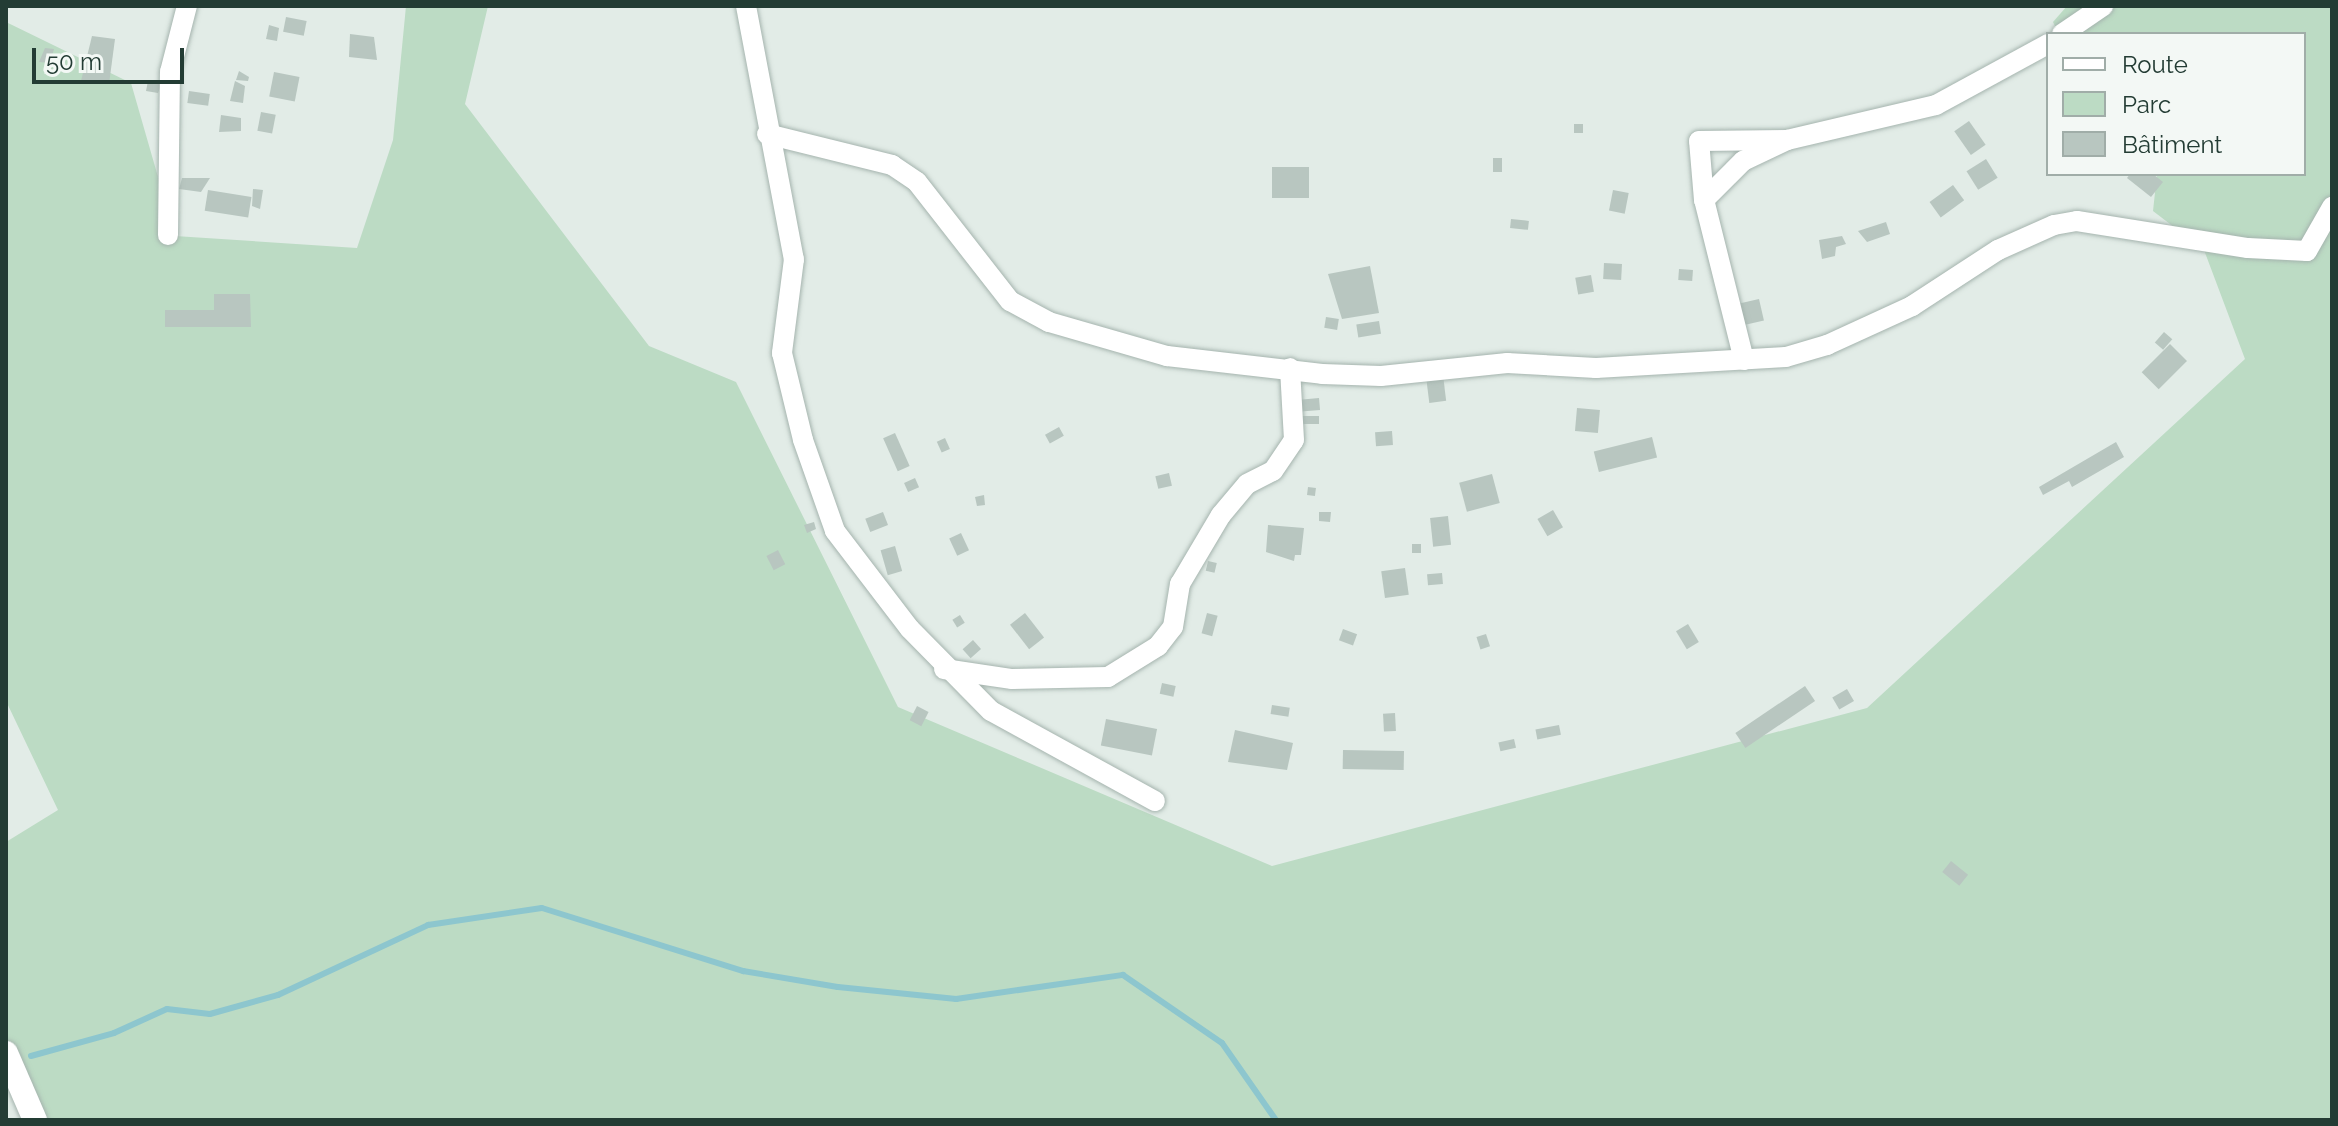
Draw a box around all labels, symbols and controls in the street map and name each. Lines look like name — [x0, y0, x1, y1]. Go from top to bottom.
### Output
scale bar — [36, 32, 188, 82]
legend — [2046, 32, 2306, 176]
text: 50 m — [46, 47, 102, 76]
text: Route — [2122, 50, 2188, 79]
text: Parc — [2122, 90, 2171, 119]
text: Bâtiment — [2122, 130, 2222, 159]

